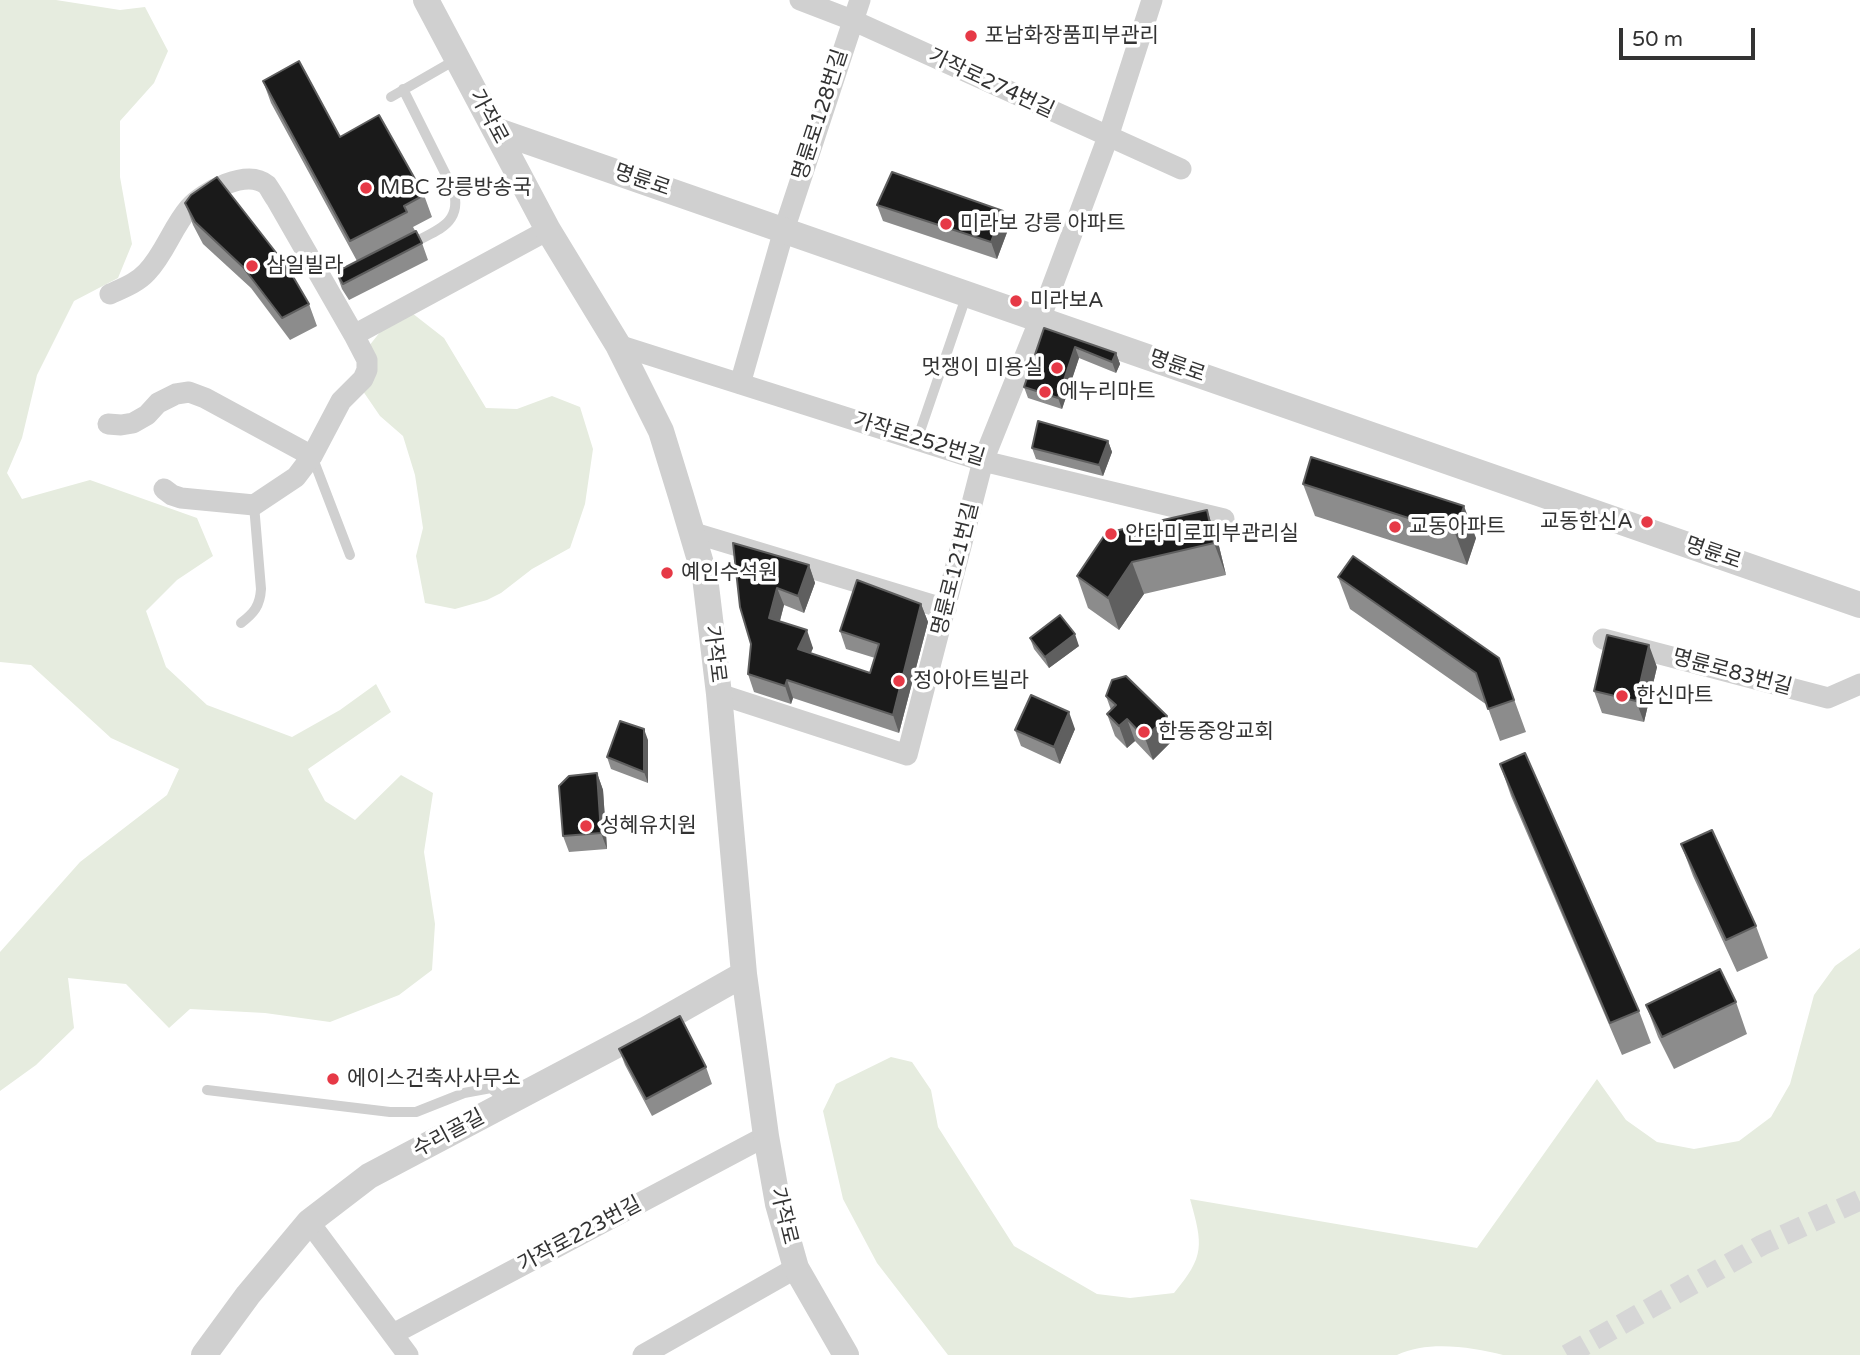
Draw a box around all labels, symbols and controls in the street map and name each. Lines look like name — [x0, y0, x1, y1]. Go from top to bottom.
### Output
scale bar — [1622, 14, 1758, 58]
place label: 포남화장품피부관리 — [985, 23, 1159, 49]
text: 50 m — [1632, 27, 1683, 52]
marker: 포남화장품피부관리 — [963, 28, 979, 44]
street label: 가작로274번길 — [924, 44, 1058, 124]
street label: 명륜로128번길 — [788, 46, 854, 184]
street label: 가작로 — [463, 85, 513, 149]
street label: 명륜로 — [610, 160, 674, 202]
place label: MBC 강릉방송국 — [380, 175, 531, 201]
marker: MBC 강릉방송국 — [358, 180, 374, 196]
place label: 미라보 강릉 아파트 — [960, 211, 1125, 237]
marker: 미라보 강릉 아파트 — [938, 216, 954, 232]
place label: 삼일빌라 — [266, 253, 343, 279]
marker: 삼일빌라 — [244, 258, 260, 274]
place label: 미라보A — [1030, 288, 1104, 314]
marker: 미라보A — [1008, 293, 1024, 309]
street label: 명륜로 — [1145, 346, 1209, 388]
place label: 멋쟁이 미용실 — [922, 355, 1043, 381]
marker: 멋쟁이 미용실 — [1049, 360, 1065, 376]
place label: 에누리마트 — [1059, 379, 1156, 405]
marker: 에누리마트 — [1037, 384, 1053, 400]
street label: 가작로252번길 — [850, 408, 988, 472]
street label: 명륜로121번길 — [927, 500, 985, 638]
place label: 교동한신A — [1540, 509, 1633, 535]
place label: 교동아파트 — [1409, 514, 1506, 540]
marker: 교동한신A — [1639, 514, 1655, 530]
marker: 교동아파트 — [1387, 519, 1403, 535]
place label: 안다미로피부관리실 — [1125, 521, 1299, 547]
marker: 안다미로피부관리실 — [1103, 526, 1119, 542]
street label: 명륜로 — [1681, 533, 1745, 575]
place label: 예인수석원 — [681, 560, 778, 586]
marker: 예인수석원 — [659, 565, 675, 581]
street label: 가작로 — [698, 624, 730, 684]
street label: 명륜로83번길 — [1669, 645, 1795, 701]
place label: 정아아트빌라 — [913, 668, 1029, 694]
marker: 정아아트빌라 — [891, 673, 907, 689]
place label: 한신마트 — [1636, 683, 1713, 709]
marker: 한신마트 — [1614, 688, 1630, 704]
place label: 한동중앙교회 — [1158, 719, 1274, 745]
marker: 한동중앙교회 — [1136, 724, 1152, 740]
place label: 성혜유치원 — [600, 813, 697, 839]
marker: 성혜유치원 — [578, 818, 594, 834]
place label: 에이스건축사사무소 — [347, 1066, 521, 1092]
marker: 에이스건축사사무소 — [325, 1071, 341, 1087]
street label: 수리골길 — [409, 1105, 489, 1163]
street label: 가작로 — [764, 1185, 802, 1247]
street label: 가작로223번길 — [514, 1192, 646, 1278]

